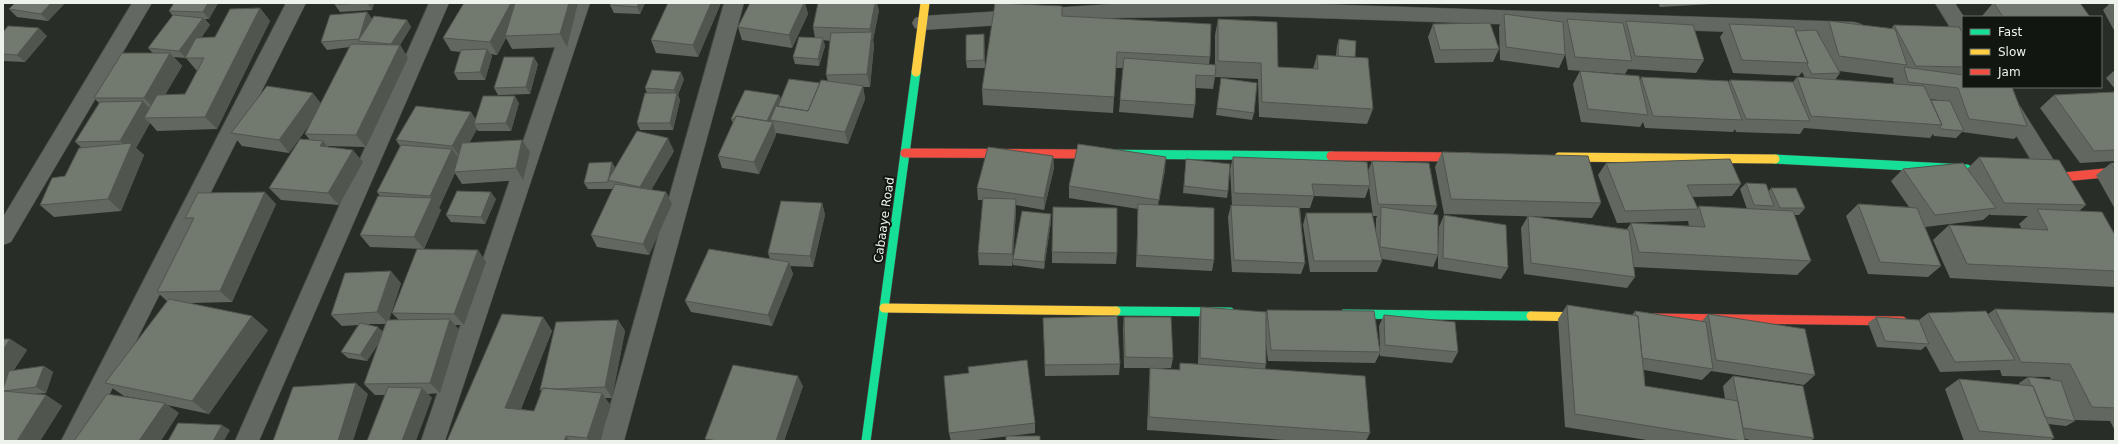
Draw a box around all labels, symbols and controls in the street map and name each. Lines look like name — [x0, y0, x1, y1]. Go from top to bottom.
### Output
legend — [1962, 16, 2102, 88]
text: Fast — [1998, 25, 2022, 39]
text: Slow — [1998, 45, 2026, 59]
text: Jam — [1997, 65, 2021, 79]
street label: Cabaaye Road — [871, 176, 897, 264]

